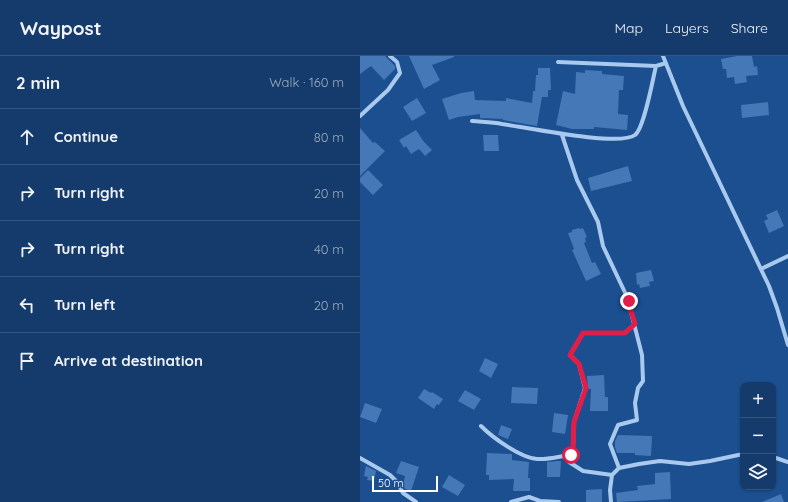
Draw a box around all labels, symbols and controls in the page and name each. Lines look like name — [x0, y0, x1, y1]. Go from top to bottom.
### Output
text: Waypost — [20, 16, 102, 40]
text: Map — [614, 19, 643, 37]
text: Layers — [665, 19, 709, 37]
text: Share — [731, 19, 768, 37]
text: 2 min — [16, 72, 60, 93]
text: Walk · 160 m — [269, 74, 344, 90]
icon: ahead — [16, 126, 38, 148]
text: Continue — [54, 127, 118, 146]
text: 80 m — [314, 129, 344, 145]
icon: right — [16, 182, 38, 204]
text: Turn right — [54, 183, 125, 202]
text: 20 m — [314, 185, 344, 201]
icon: right — [16, 238, 38, 260]
text: Turn right — [54, 239, 125, 258]
text: 40 m — [314, 241, 344, 257]
route end — [620, 292, 638, 310]
icon: left — [16, 294, 38, 316]
text: Turn left — [54, 295, 116, 314]
text: 20 m — [314, 297, 344, 313]
icon: arrive — [16, 350, 38, 372]
text: Arrive at destination — [54, 351, 203, 370]
map controls — [740, 382, 776, 490]
button: + — [740, 382, 776, 418]
button: − — [740, 418, 776, 454]
route start — [562, 446, 580, 464]
button: layers — [740, 454, 776, 490]
scale bar — [372, 474, 438, 493]
text: 50 m — [378, 476, 404, 490]

